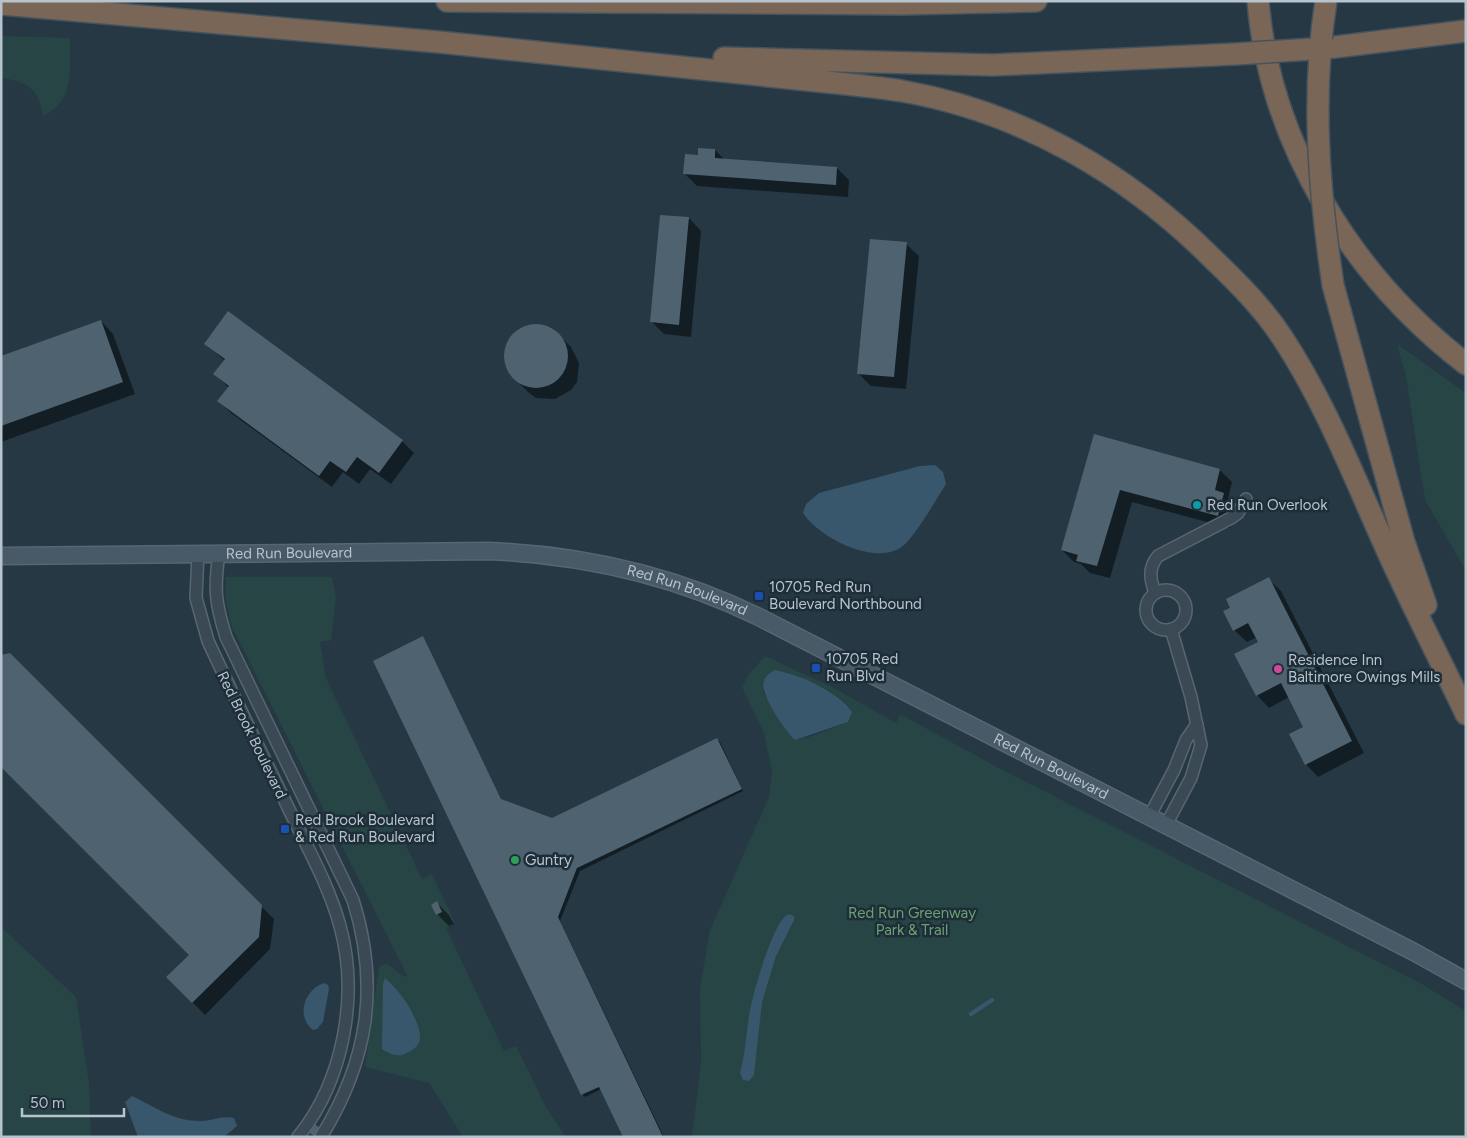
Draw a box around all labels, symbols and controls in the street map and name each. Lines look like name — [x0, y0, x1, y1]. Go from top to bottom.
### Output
place label: Red Run Overlook — [1207, 496, 1328, 514]
marker: Red Run Overlook — [1191, 499, 1203, 511]
street label: Red Run Boulevard — [226, 543, 352, 563]
street label: Red Run Boulevard — [625, 561, 750, 619]
place label: 10705 Red Run Boulevard Northbound — [769, 578, 922, 613]
marker: 10705 Red Run Boulevard Northbound — [753, 590, 765, 602]
place label: 10705 Red Run Blvd — [826, 650, 898, 685]
place label: Residence Inn Baltimore Owings Mills — [1288, 651, 1440, 686]
marker: 10705 Red Run Blvd — [810, 662, 822, 674]
marker: Residence Inn Baltimore Owings Mills — [1272, 663, 1284, 675]
street label: Red Brook Boulevard — [213, 668, 291, 802]
street label: Red Run Boulevard — [991, 730, 1112, 803]
place label: Red Brook Boulevard & Red Run Boulevard — [295, 811, 435, 846]
marker: Red Brook Boulevard & Red Run Boulevard — [279, 823, 291, 835]
place label: Guntry — [525, 851, 572, 869]
marker: Guntry — [509, 854, 521, 866]
park label: Red Run Greenway Park & Trail — [848, 904, 976, 939]
scale bar — [22, 1086, 125, 1118]
text: 50 m — [30, 1094, 65, 1112]

